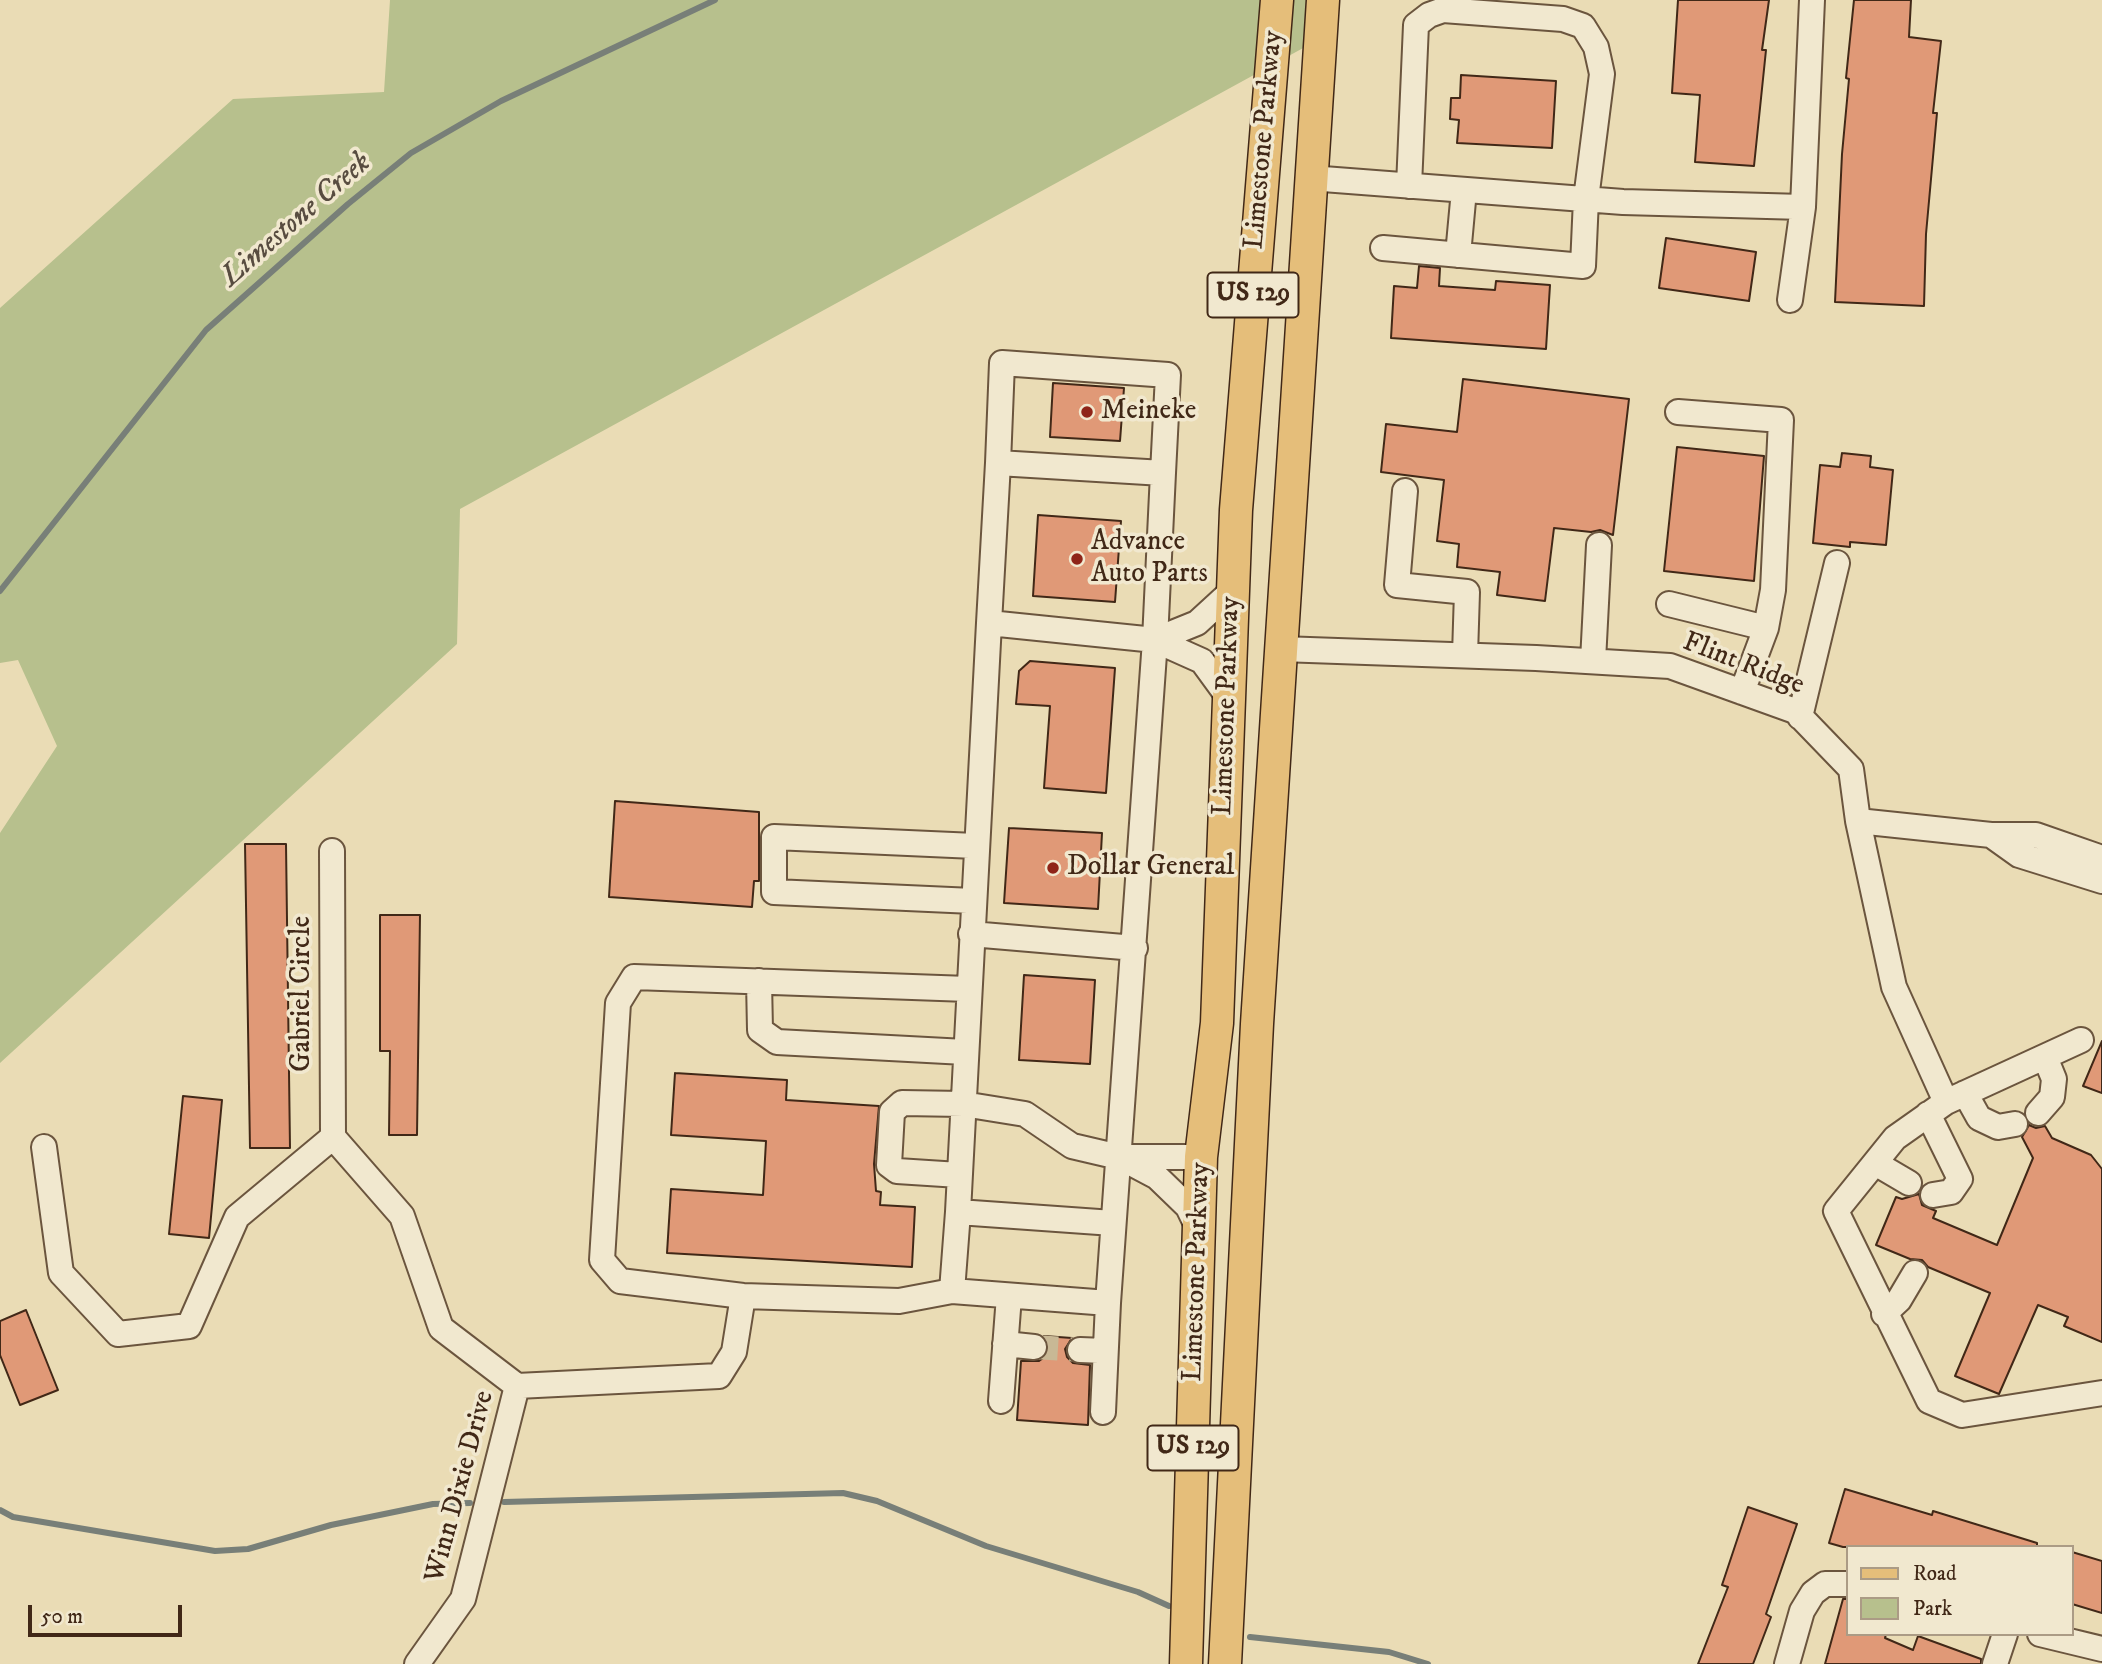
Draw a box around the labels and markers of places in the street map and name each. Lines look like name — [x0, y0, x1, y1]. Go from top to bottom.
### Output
place label: Meineke — [1101, 395, 1196, 429]
marker: Meineke — [1079, 404, 1095, 420]
place label: Advance Auto Parts — [1091, 526, 1208, 592]
marker: Advance Auto Parts — [1069, 551, 1085, 567]
place label: Dollar General — [1067, 851, 1235, 885]
marker: Dollar General — [1045, 860, 1061, 876]

